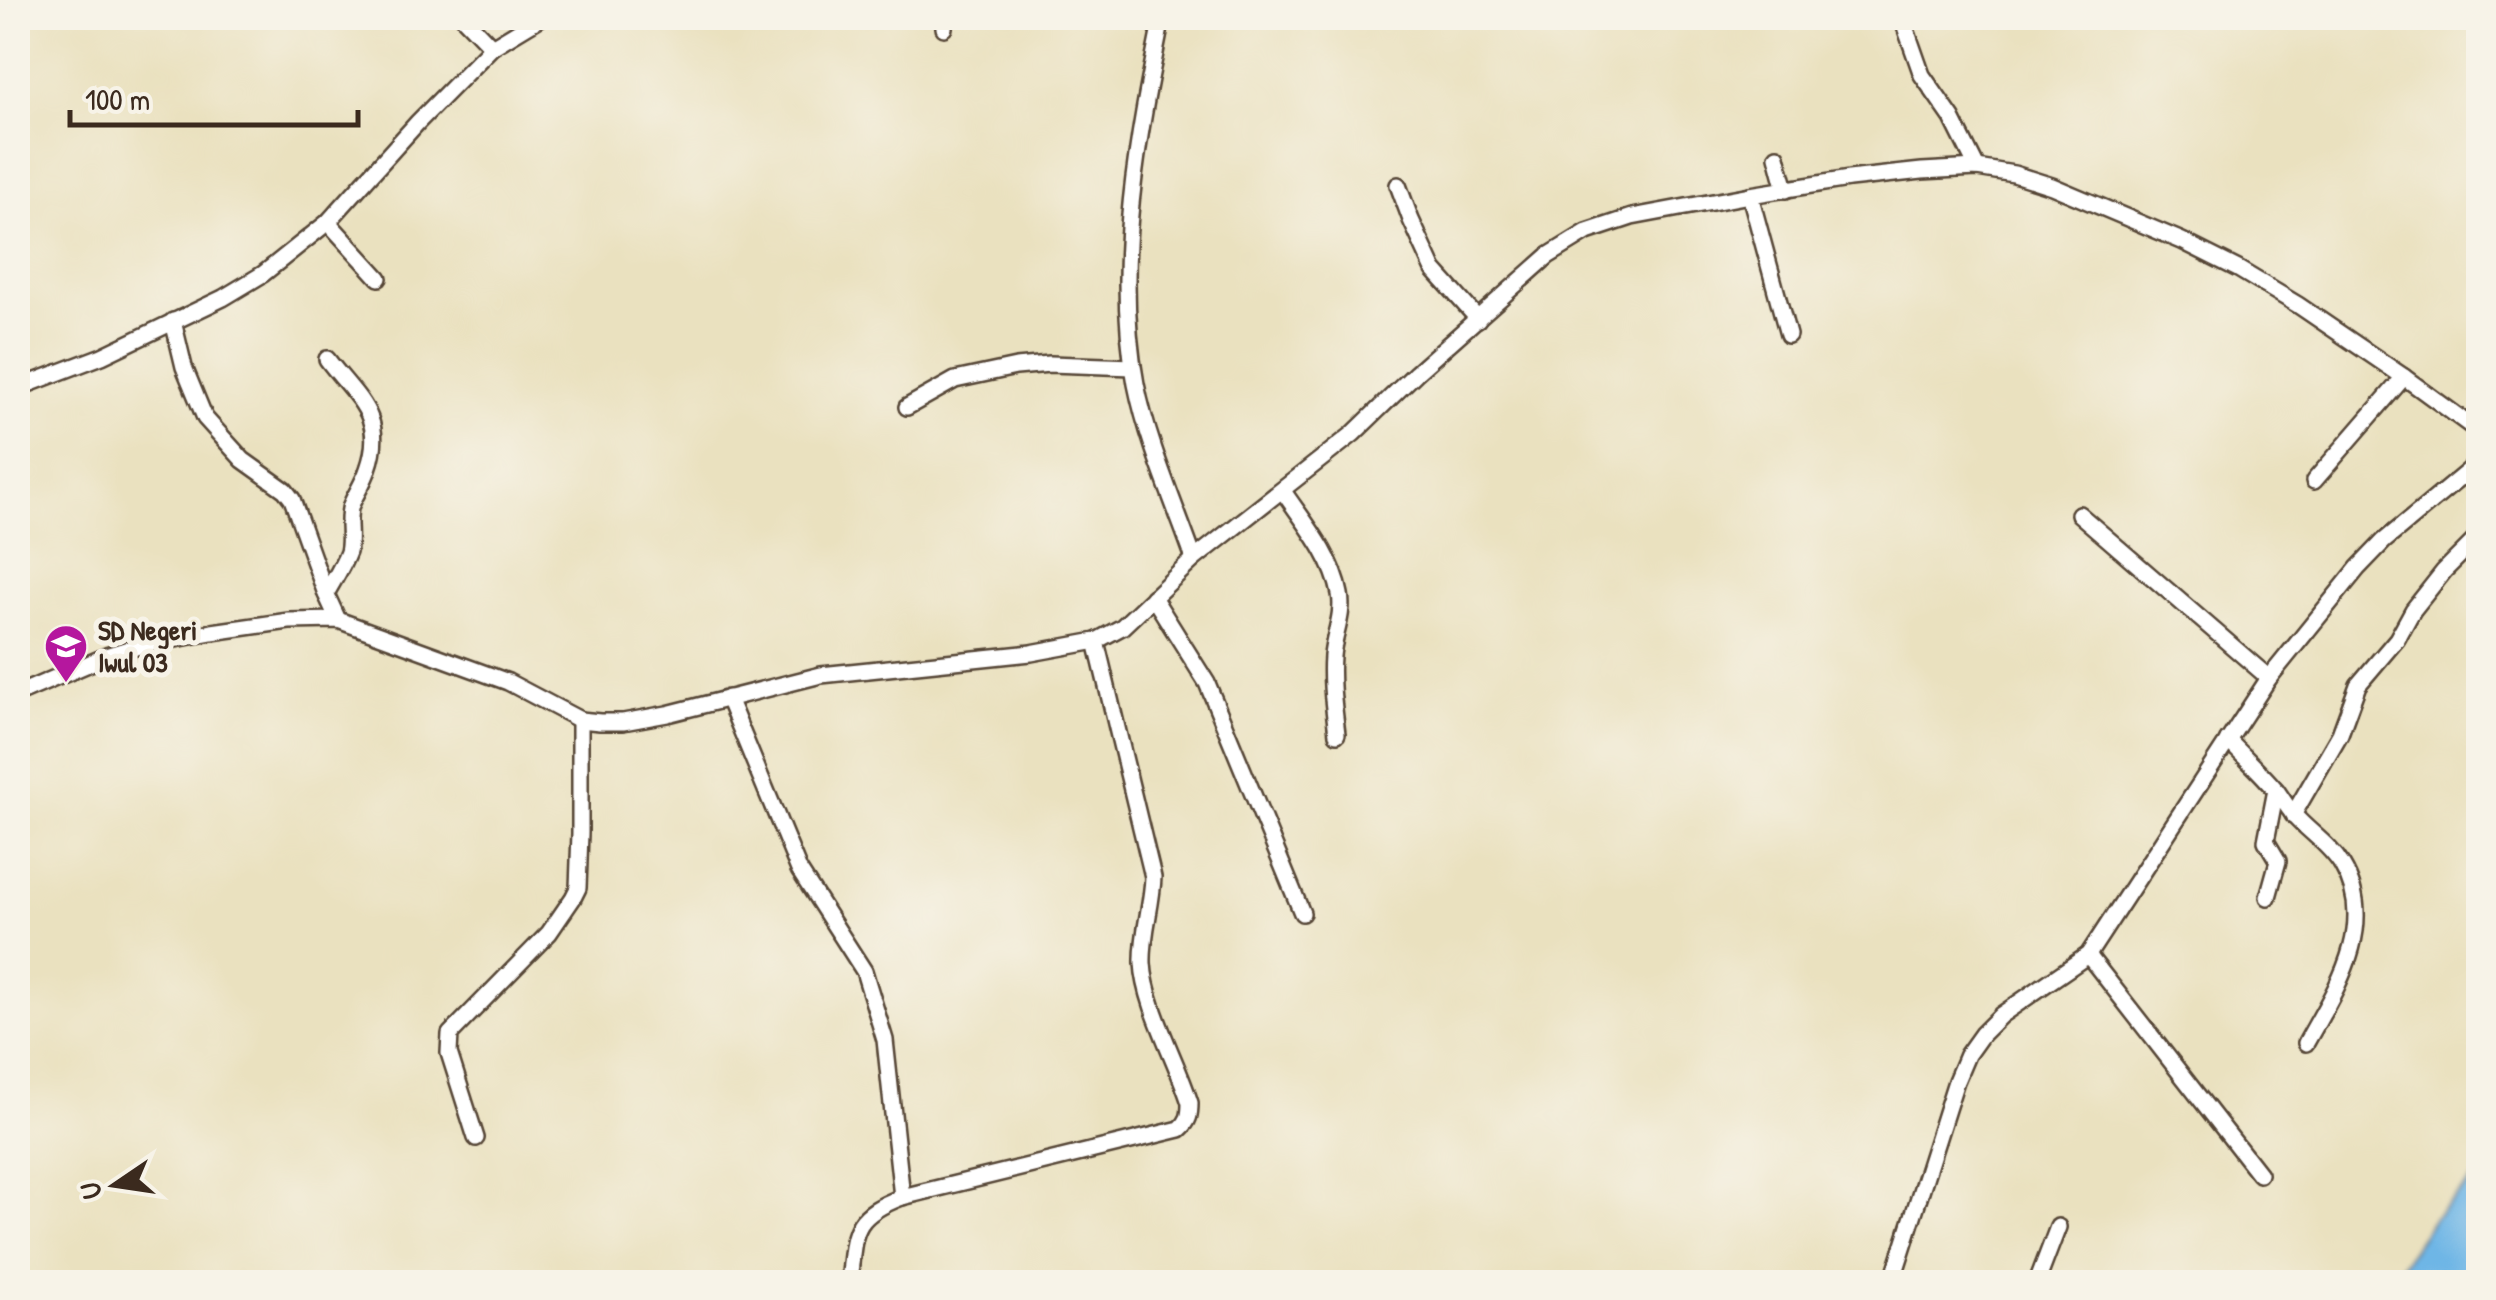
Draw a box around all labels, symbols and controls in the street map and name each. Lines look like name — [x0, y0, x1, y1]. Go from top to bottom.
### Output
scale bar — [70, 65, 358, 127]
text: 100 m — [85, 79, 150, 119]
place label: SD Negeri Iwul 03 — [98, 611, 197, 681]
school or university icon: SD Negeri Iwul 03 — [43, 623, 89, 684]
north arrow — [65, 1135, 165, 1235]
text: U — [70, 1179, 111, 1202]

